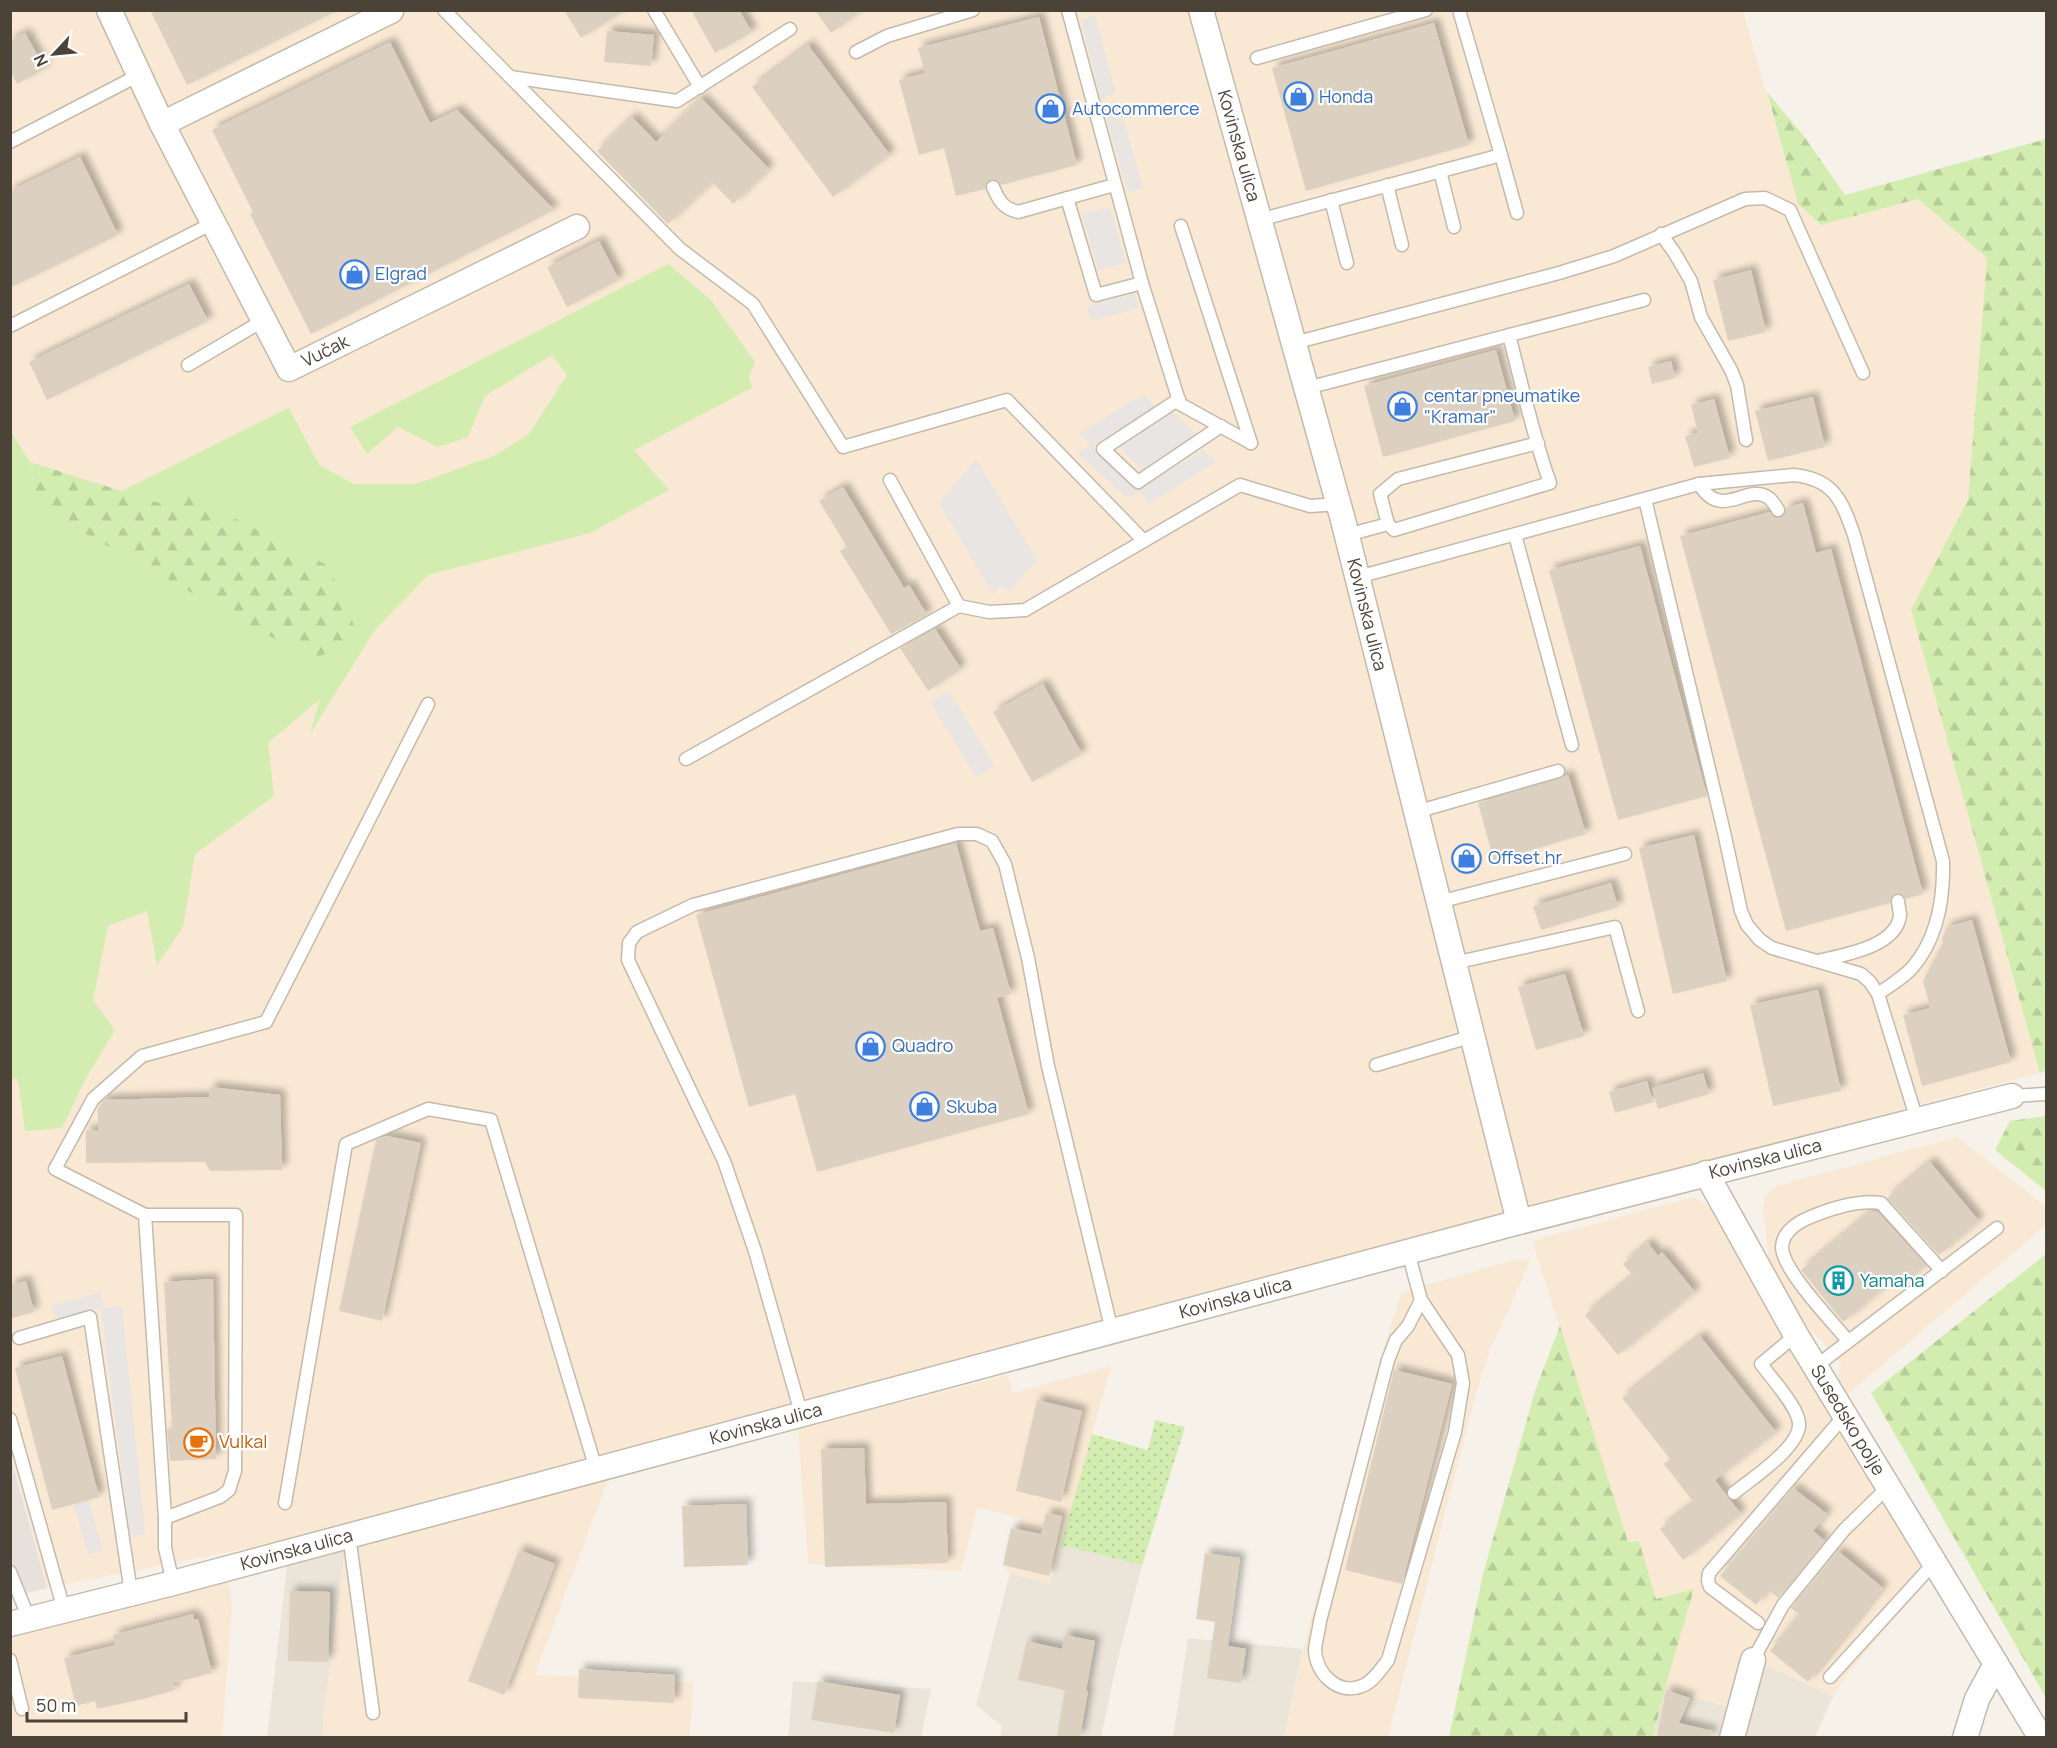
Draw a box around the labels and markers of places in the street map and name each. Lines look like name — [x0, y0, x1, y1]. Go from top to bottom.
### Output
shop icon: Honda — [1282, 81, 1314, 113]
place label: Honda — [1319, 84, 1373, 108]
shop icon: Autocommerce — [1035, 93, 1067, 125]
place label: Autocommerce — [1072, 96, 1199, 120]
shop icon: Elgrad — [338, 258, 370, 290]
place label: Elgrad — [375, 261, 427, 285]
place label: centar pneumatike "Kramar" — [1424, 383, 1580, 428]
shop icon: centar pneumatike "Kramar" — [1387, 390, 1419, 422]
shop icon: Offset.hr — [1451, 842, 1483, 874]
place label: Offset.hr — [1488, 845, 1562, 869]
shop icon: Quadro — [855, 1030, 887, 1062]
place label: Quadro — [892, 1033, 953, 1057]
shop icon: Skuba — [909, 1091, 941, 1123]
place label: Skuba — [946, 1094, 997, 1118]
building icon: Yamaha — [1823, 1265, 1855, 1297]
place label: Yamaha — [1860, 1268, 1925, 1292]
cafe icon: Vulkal — [182, 1426, 214, 1458]
place label: Vulkal — [219, 1429, 267, 1453]

